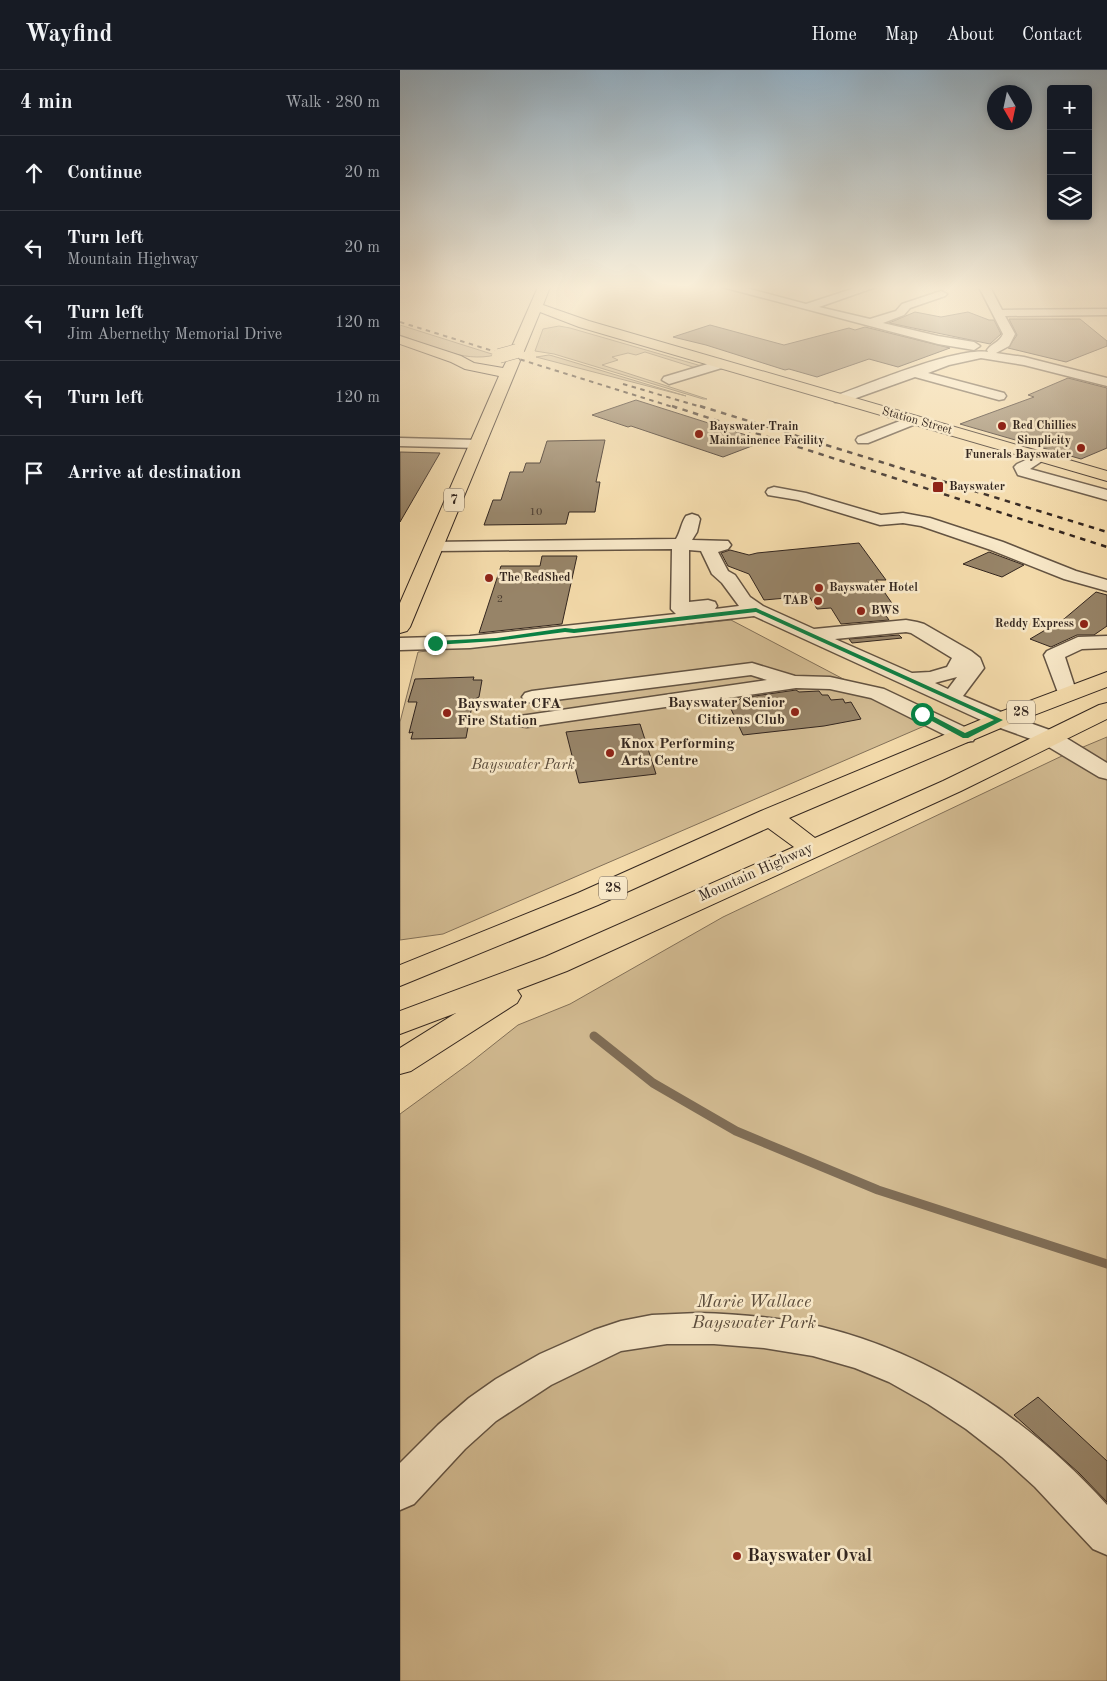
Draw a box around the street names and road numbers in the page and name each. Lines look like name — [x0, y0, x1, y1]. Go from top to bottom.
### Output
street label: Station Street — [880, 405, 954, 437]
road number: 7 — [444, 488, 464, 512]
road number: 28 — [1007, 700, 1035, 724]
street label: Mountain Highway — [697, 841, 816, 905]
road number: 28 — [599, 876, 627, 900]

